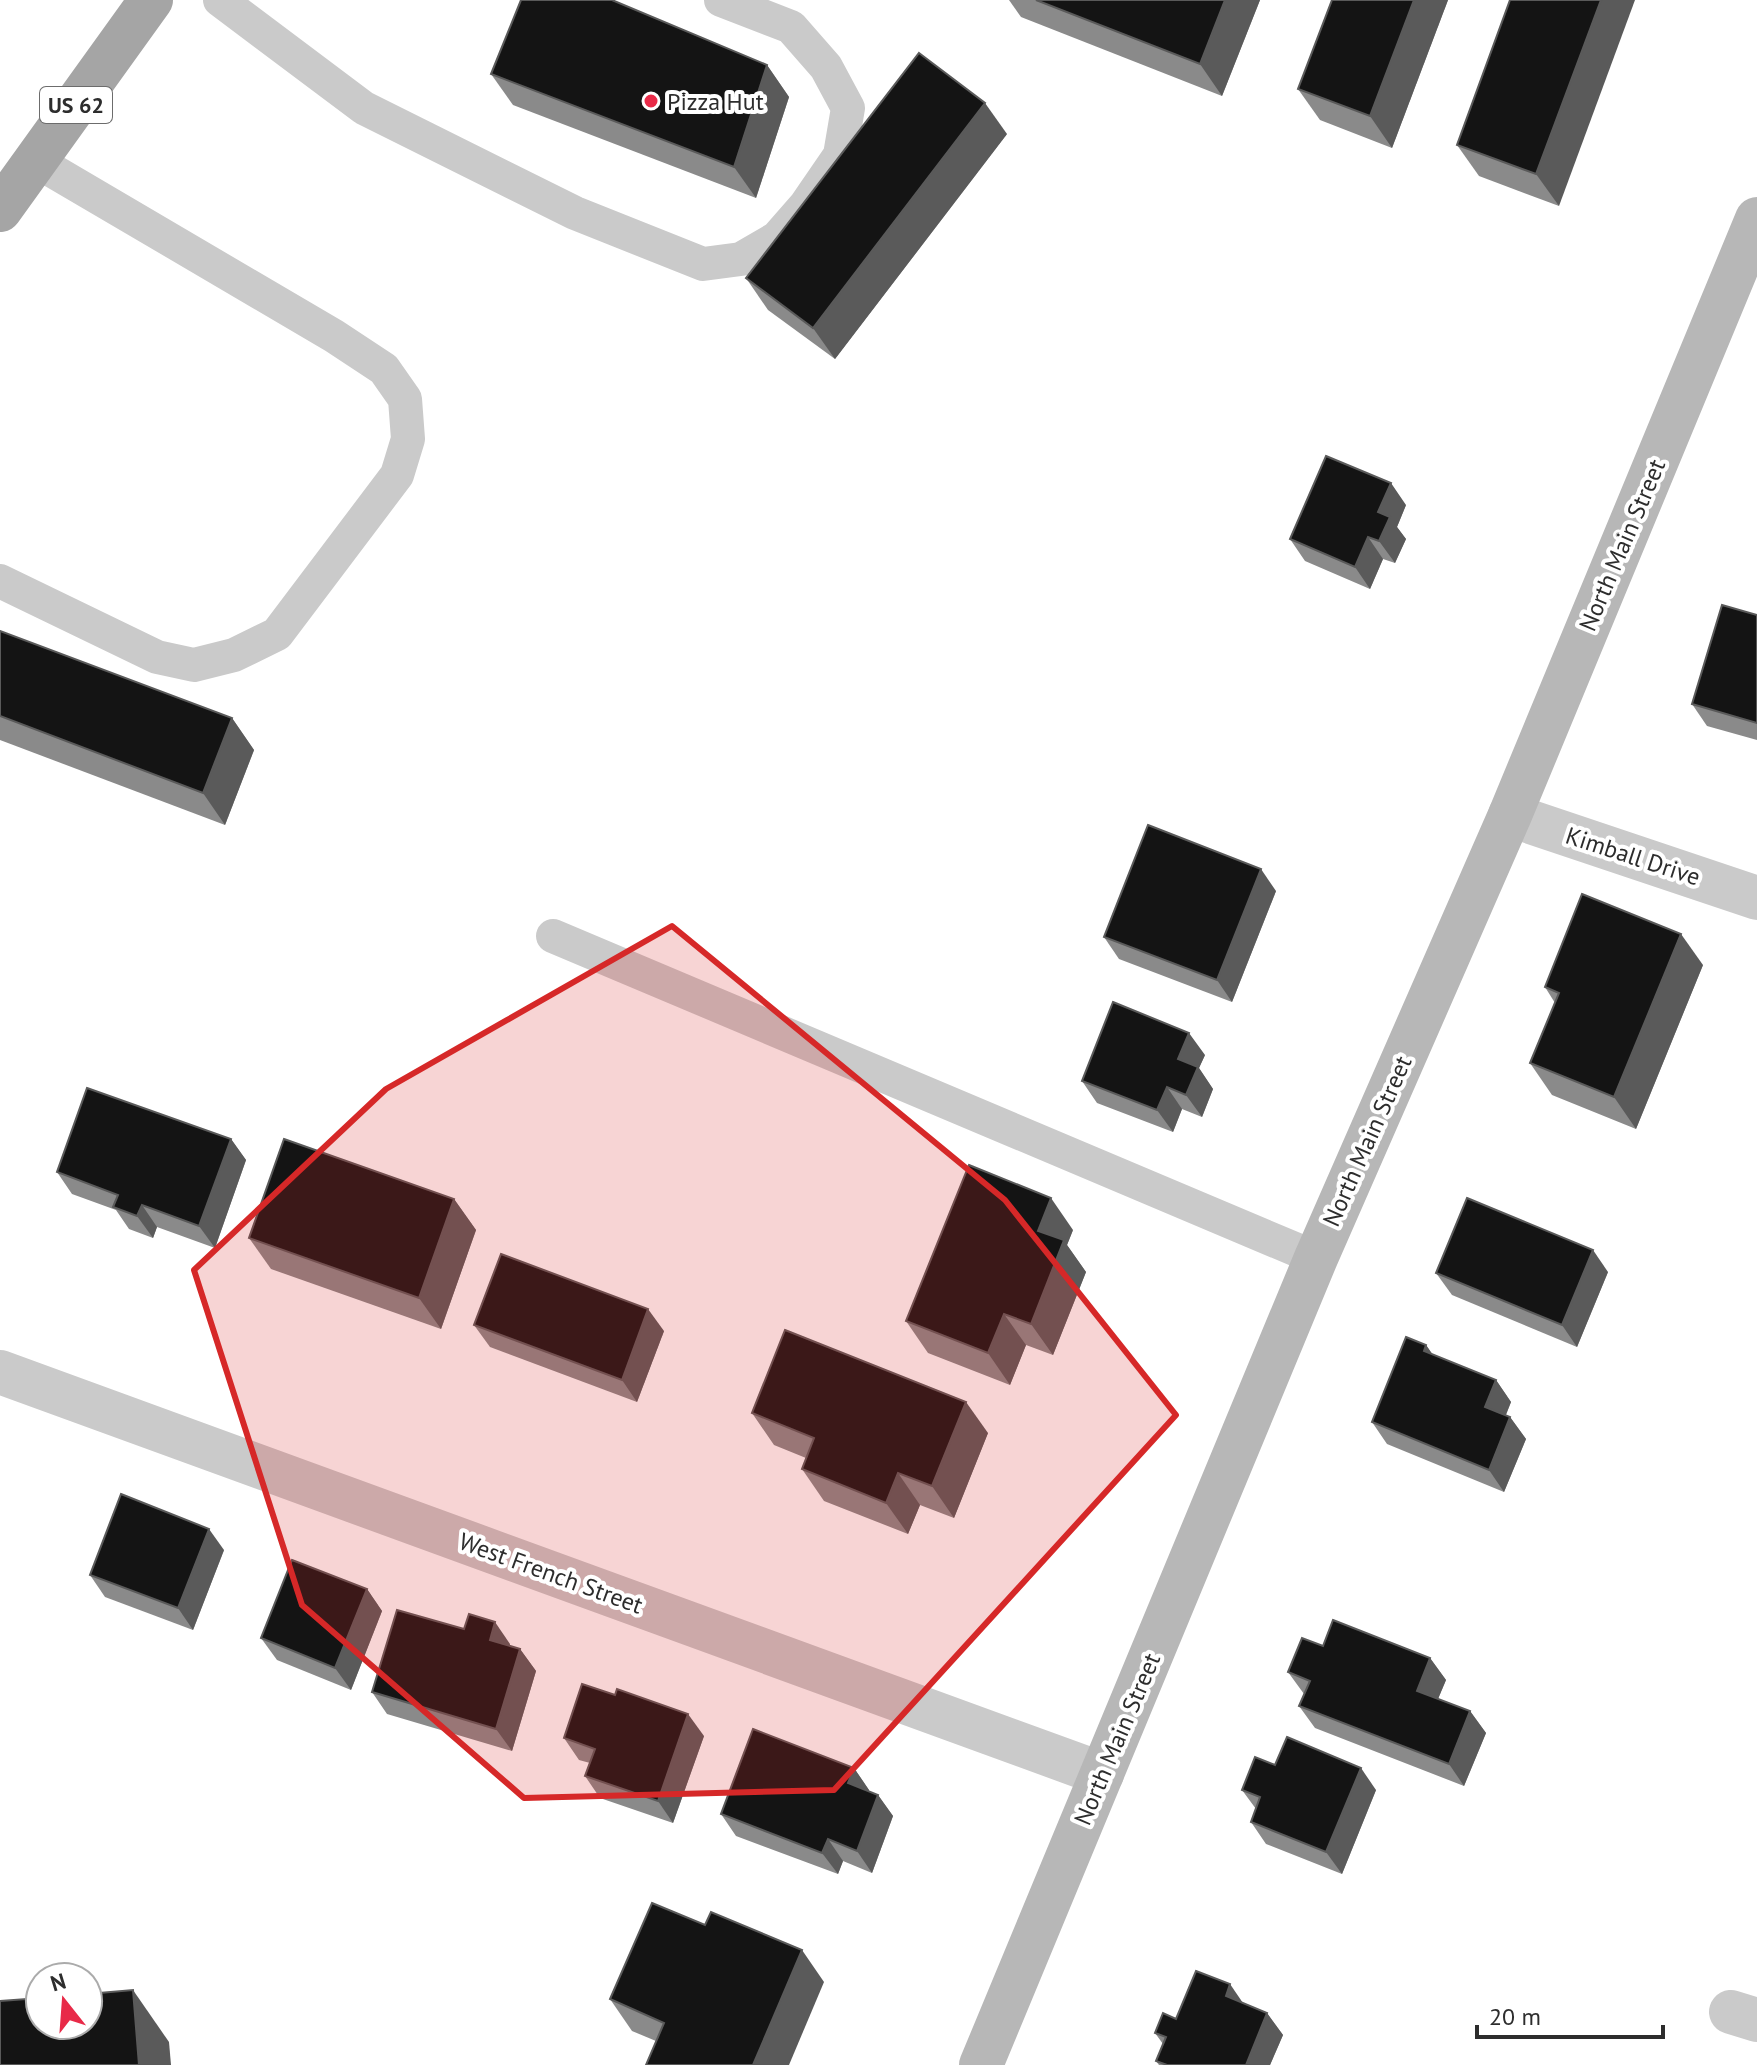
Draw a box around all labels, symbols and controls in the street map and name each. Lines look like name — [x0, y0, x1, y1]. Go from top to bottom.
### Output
place label: Pizza Hut — [667, 86, 764, 117]
road number: US 62 — [40, 87, 112, 123]
marker: Pizza Hut — [642, 92, 660, 110]
street label: North Main Street — [1572, 454, 1672, 636]
street label: Kimball Drive — [1562, 820, 1704, 892]
street label: North Main Street — [1315, 1051, 1419, 1231]
street label: West French Street — [455, 1525, 647, 1621]
street label: North Main Street — [1067, 1648, 1167, 1830]
north arrow — [24, 1961, 104, 2041]
text: N — [47, 1966, 69, 1997]
scale bar — [1477, 1989, 1663, 2039]
text: 20 m — [1489, 2001, 1541, 2032]

